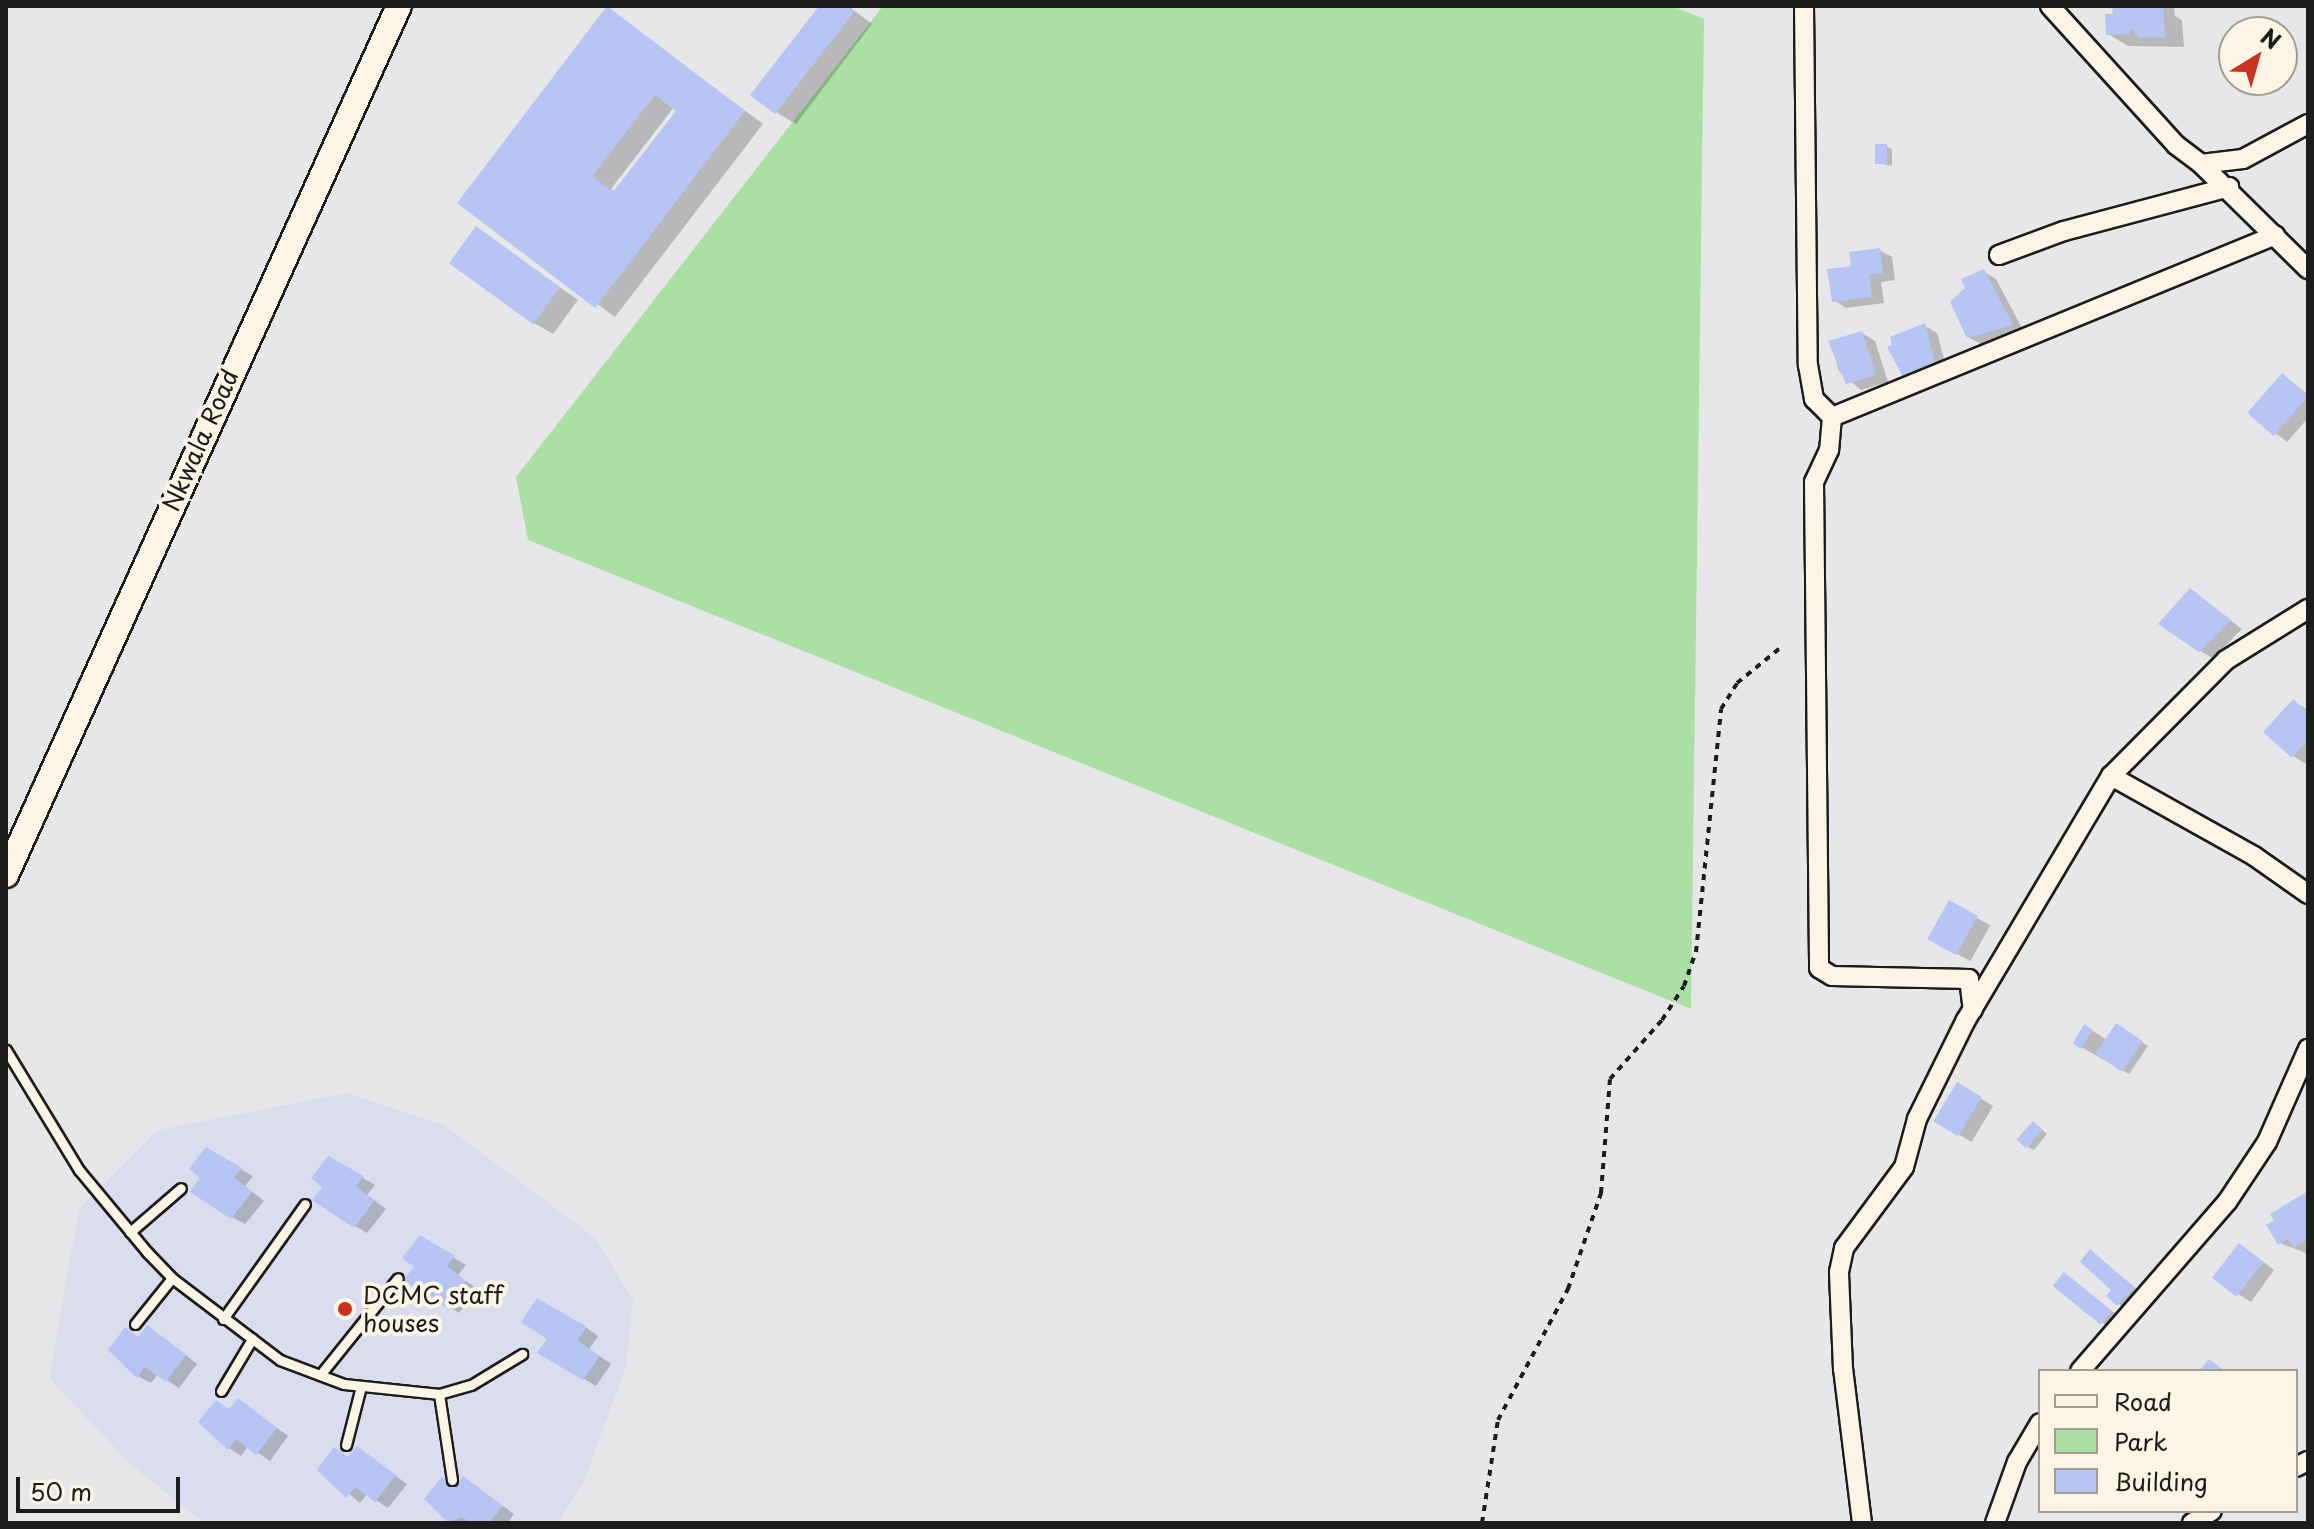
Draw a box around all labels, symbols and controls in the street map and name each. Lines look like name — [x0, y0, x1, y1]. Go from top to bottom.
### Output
north arrow — [2218, 16, 2298, 96]
text: N — [2255, 20, 2288, 56]
street label: Nkwala Road — [156, 364, 244, 516]
place label: DCMC staff houses — [363, 1281, 504, 1337]
marker: DCMC staff houses — [334, 1298, 356, 1320]
legend — [2038, 1369, 2298, 1513]
text: Road — [2114, 1383, 2172, 1419]
text: Park — [2114, 1423, 2168, 1459]
scale bar — [20, 1461, 184, 1511]
text: Building — [2114, 1463, 2208, 1499]
text: 50 m — [30, 1473, 92, 1509]

